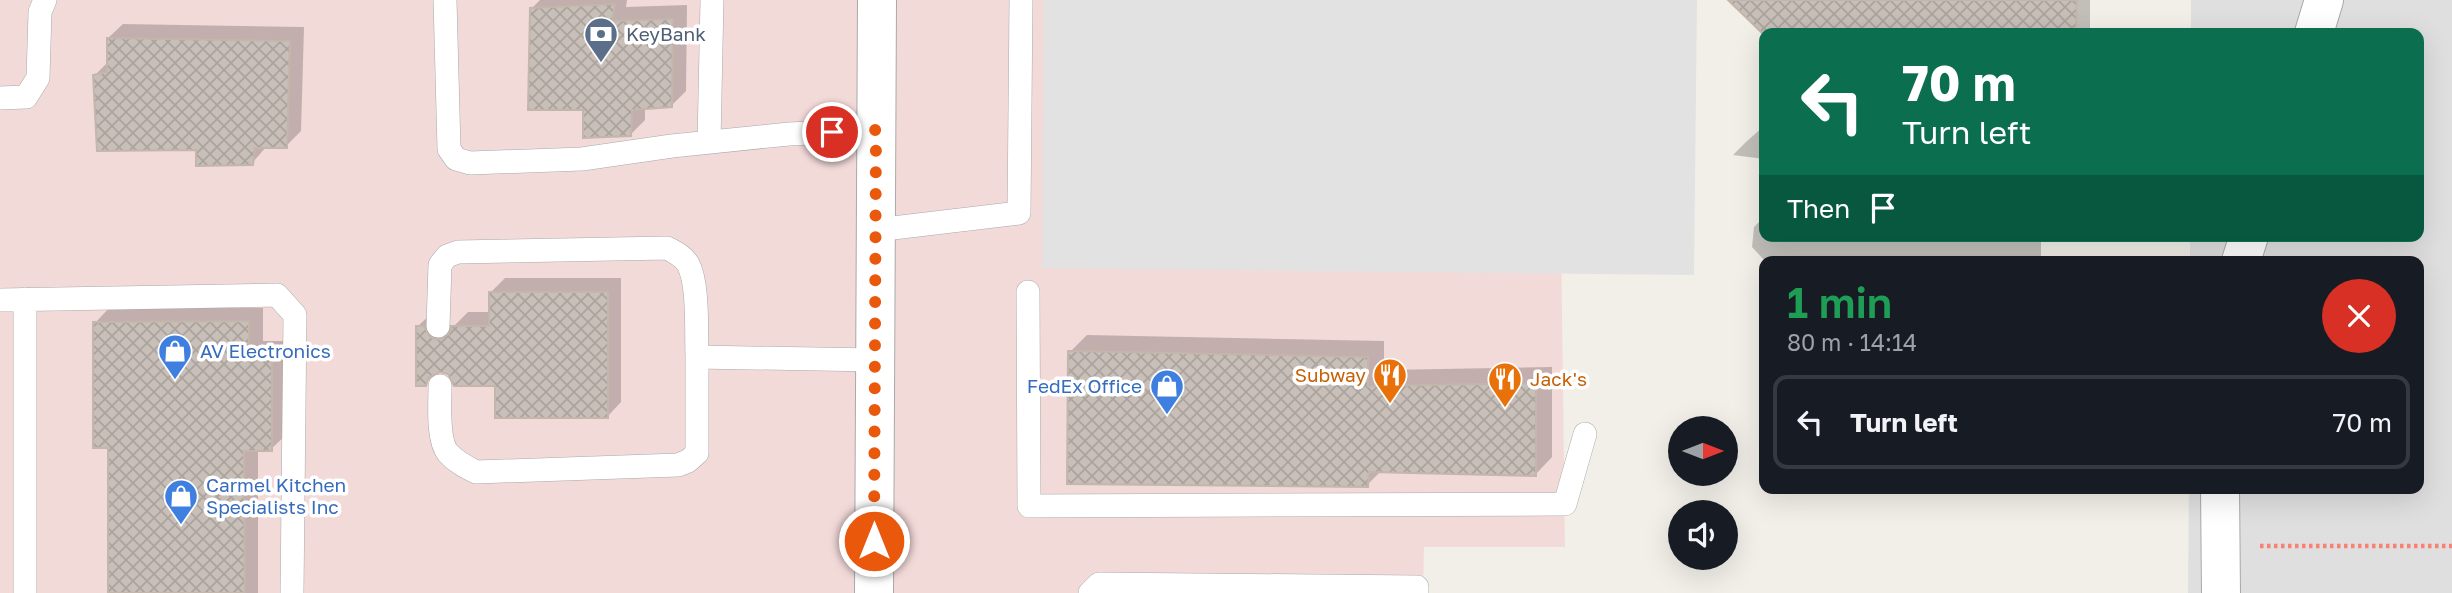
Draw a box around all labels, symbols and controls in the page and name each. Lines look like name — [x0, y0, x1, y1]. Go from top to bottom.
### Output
bank icon: KeyBank — [582, 15, 620, 64]
place label: KeyBank — [626, 22, 706, 45]
text: 70 m — [1902, 53, 2016, 112]
icon: left — [1787, 56, 1878, 147]
pin — [802, 102, 862, 162]
icon: arrive — [813, 113, 851, 151]
text: Turn left — [1902, 113, 2031, 151]
icon: arrive — [1864, 189, 1902, 227]
text: Then — [1787, 193, 1850, 224]
text: 1 min — [1787, 277, 1892, 327]
button: close — [2322, 279, 2396, 353]
text: 80 m · 14:14 — [1787, 328, 1917, 356]
shop icon: AV Electronics — [156, 332, 194, 381]
place label: AV Electronics — [200, 339, 331, 362]
restaurant icon: Subway — [1371, 356, 1409, 405]
restaurant icon: Jack's — [1486, 360, 1524, 409]
place label: Subway — [1295, 363, 1366, 386]
shop icon: FedEx Office — [1148, 367, 1186, 416]
place label: Jack's — [1530, 367, 1587, 390]
place label: FedEx Office — [1027, 374, 1142, 397]
icon: left — [1791, 403, 1829, 441]
text: Turn left — [1850, 407, 1958, 438]
text: 70 m — [2333, 407, 2392, 438]
north arrow — [1668, 416, 1738, 486]
map controls — [1668, 416, 1738, 570]
place label: Carmel Kitchen Specialists Inc — [206, 473, 346, 518]
shop icon: Carmel Kitchen Specialists Inc — [162, 477, 200, 526]
button: sound — [1668, 500, 1738, 570]
position arrow — [837, 504, 911, 578]

